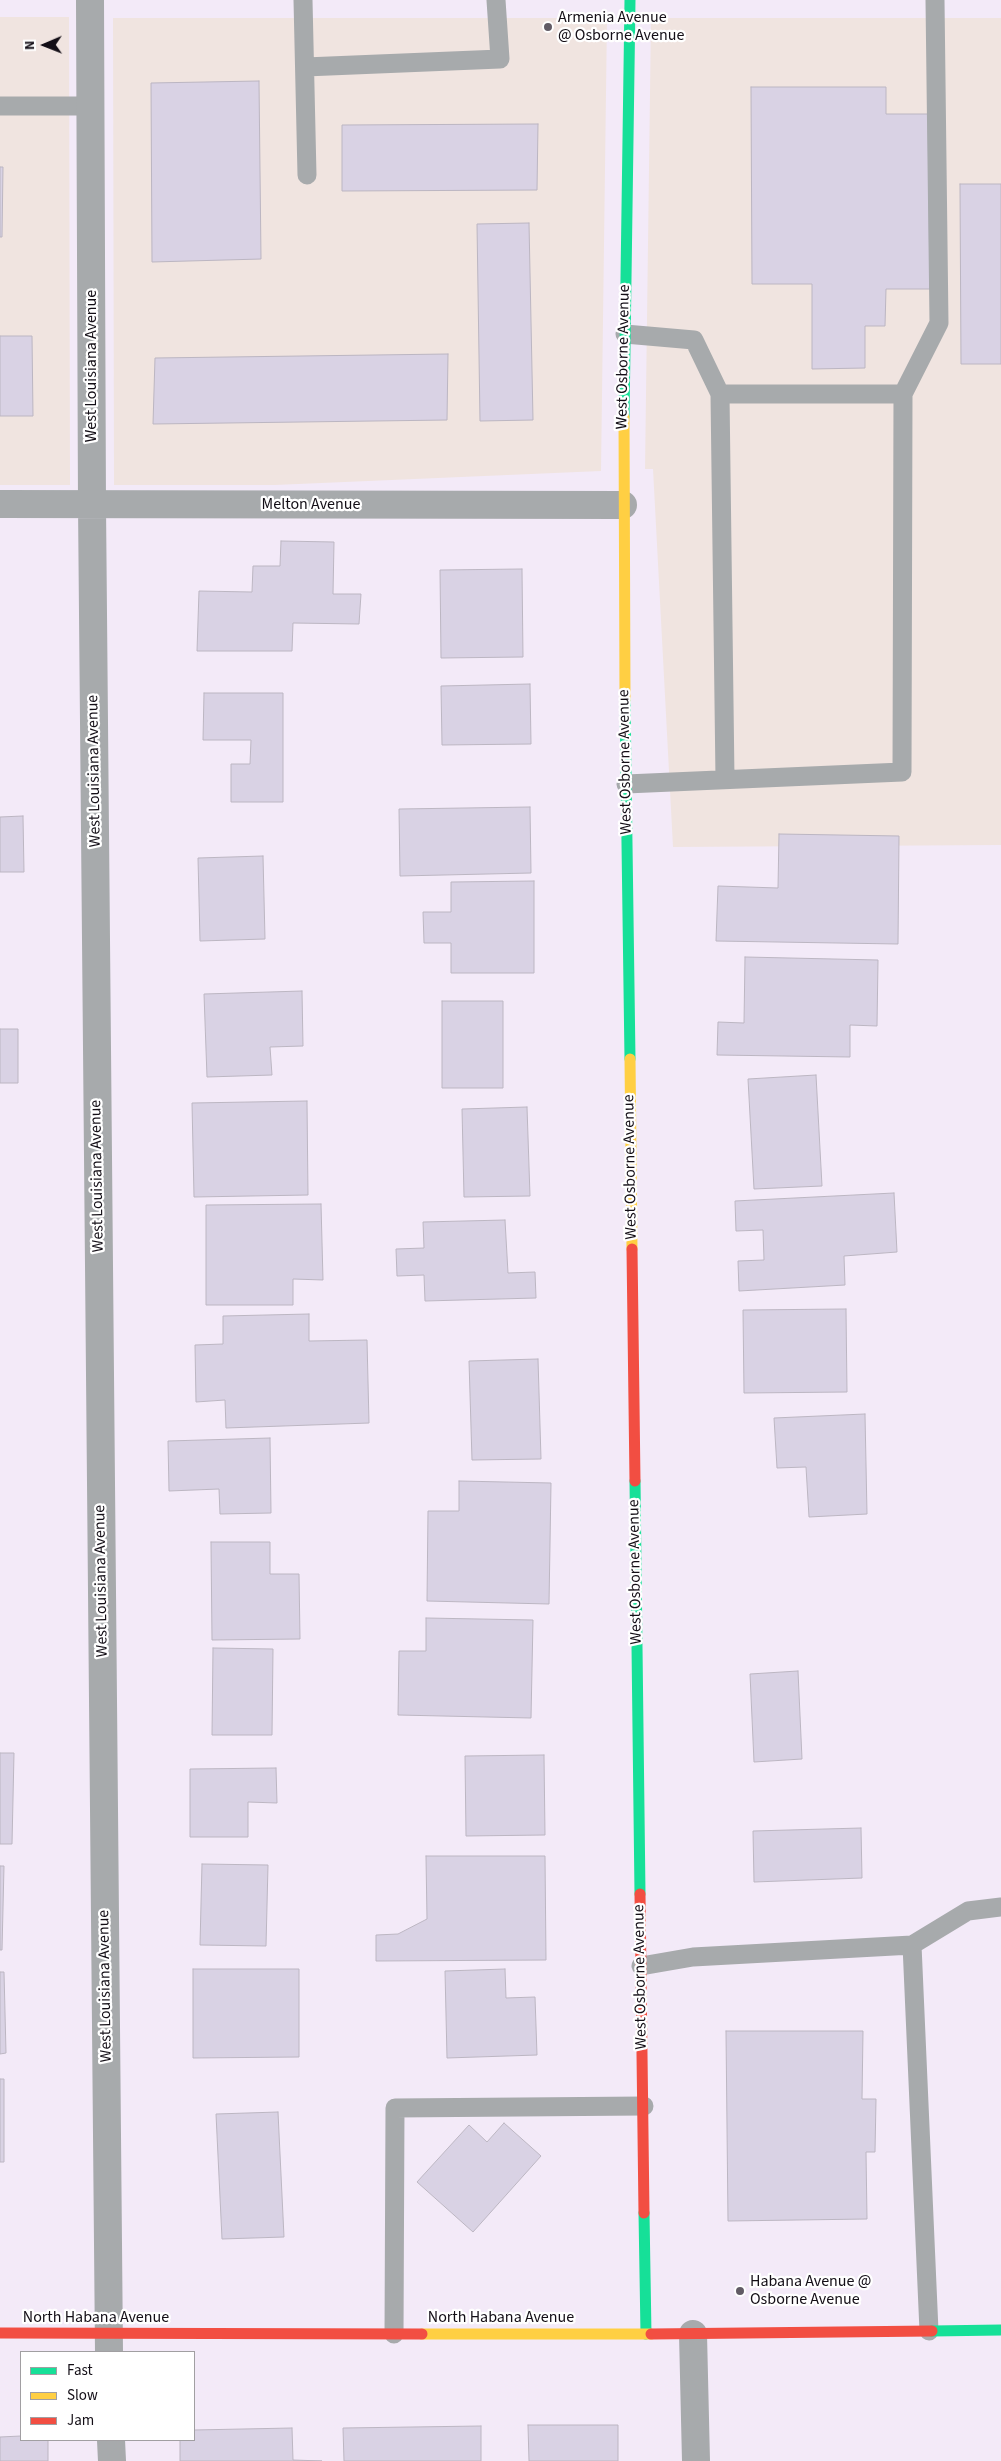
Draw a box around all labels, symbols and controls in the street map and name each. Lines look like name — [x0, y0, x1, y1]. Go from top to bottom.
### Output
place label: Armenia Avenue @ Osborne Avenue — [558, 8, 684, 46]
north arrow — [20, 20, 70, 70]
marker: Armenia Avenue @ Osborne Avenue — [542, 21, 554, 33]
text: N — [20, 40, 40, 50]
street label: West Osborne Avenue — [613, 284, 635, 430]
street label: West Louisiana Avenue — [82, 290, 102, 442]
street label: Melton Avenue — [262, 495, 360, 515]
street label: West Osborne Avenue — [615, 689, 637, 835]
street label: West Louisiana Avenue — [84, 695, 106, 847]
street label: West Osborne Avenue — [620, 1094, 642, 1240]
street label: West Louisiana Avenue — [87, 1100, 109, 1252]
street label: West Osborne Avenue — [625, 1499, 647, 1645]
street label: West Louisiana Avenue — [91, 1505, 113, 1657]
street label: West Osborne Avenue — [630, 1904, 652, 2050]
street label: West Louisiana Avenue — [95, 1910, 117, 2062]
place label: Habana Avenue @ Osborne Avenue — [750, 2272, 871, 2310]
marker: Habana Avenue @ Osborne Avenue — [734, 2285, 746, 2297]
street label: North Habana Avenue — [23, 2308, 169, 2328]
street label: North Habana Avenue — [428, 2308, 574, 2328]
legend — [20, 2351, 195, 2441]
text: Fast — [67, 2360, 93, 2381]
text: Slow — [67, 2385, 98, 2406]
text: Jam — [67, 2410, 94, 2431]

